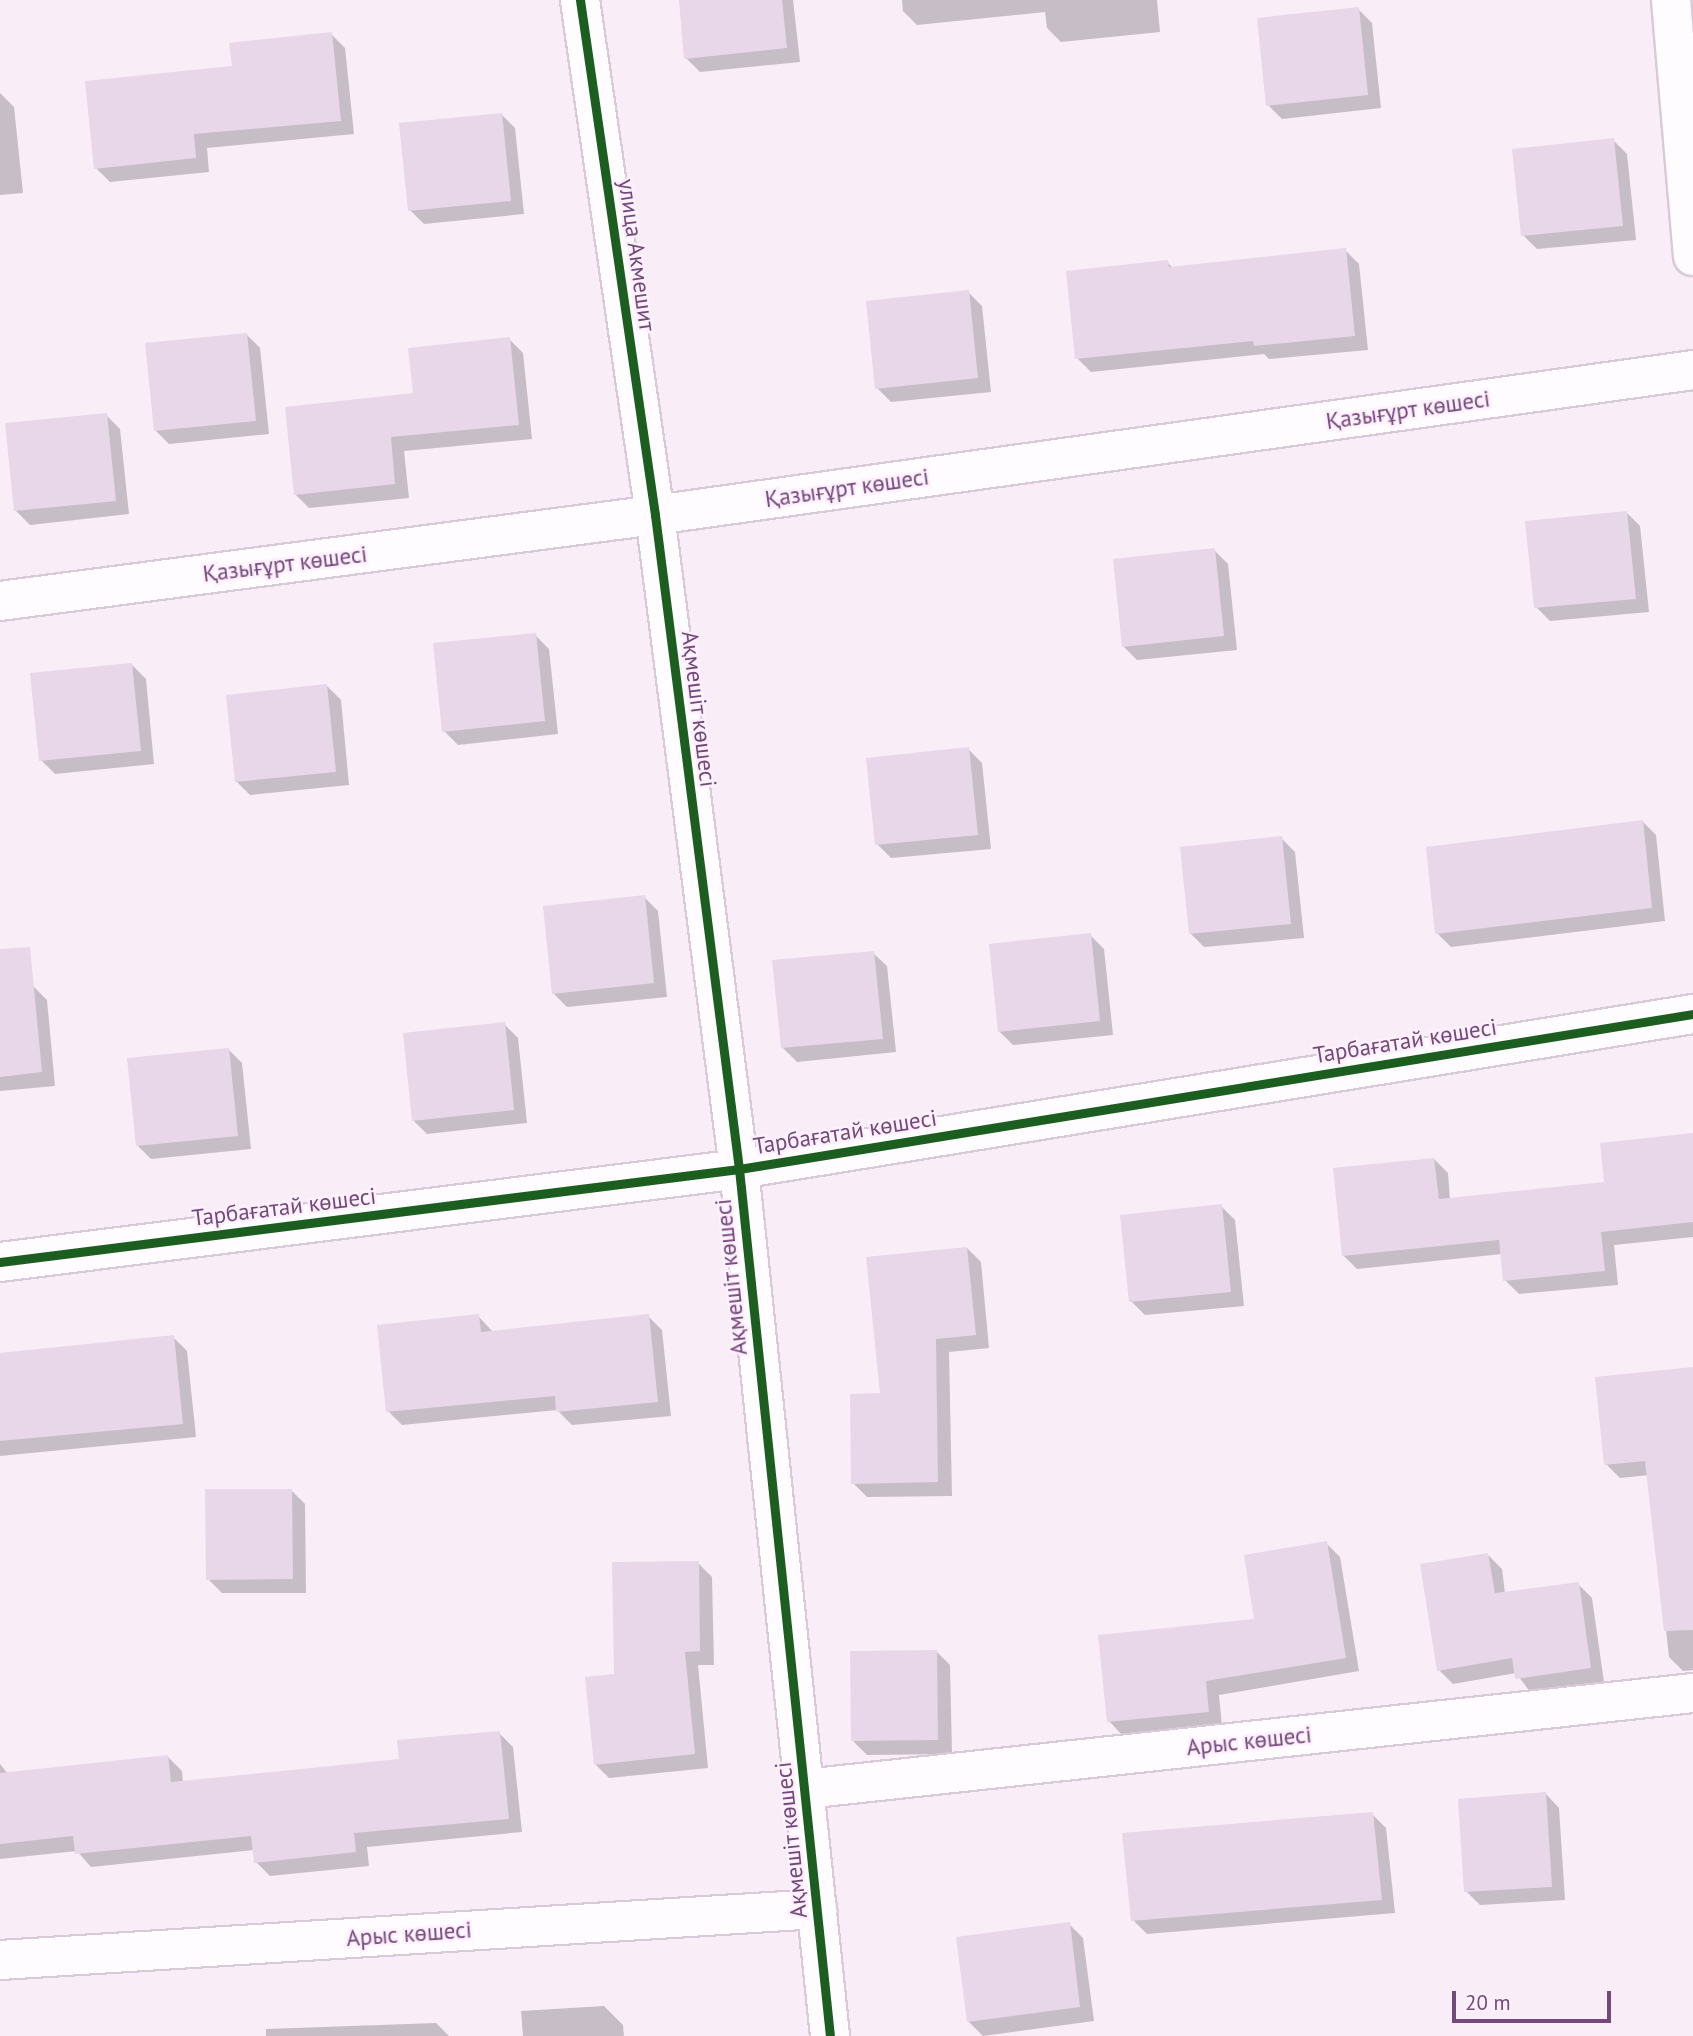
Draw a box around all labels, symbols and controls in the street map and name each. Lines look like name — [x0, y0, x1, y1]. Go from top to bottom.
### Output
street label: улица Акмешит — [613, 177, 661, 333]
street label: Қазығұрт көшесі — [1324, 385, 1492, 435]
street label: Қазығұрт көшесі — [763, 463, 931, 513]
street label: Қазығұрт көшесі — [201, 540, 369, 588]
street label: Ақмешіт көшесі — [676, 629, 722, 789]
street label: Тарбағатай көшесі — [1311, 1013, 1499, 1069]
street label: Тарбағатай көшесі — [751, 1104, 939, 1160]
street label: Тарбағатай көшесі — [190, 1182, 378, 1232]
street label: Ақмешіт көшесі — [709, 1197, 753, 1357]
street label: Арыс көшесі — [1185, 1721, 1313, 1761]
street label: Ақмешіт көшесі — [769, 1760, 813, 1920]
street label: Арыс көшесі — [345, 1916, 473, 1952]
scale bar — [1455, 1976, 1614, 2020]
text: 20 m — [1465, 1989, 1511, 2016]

